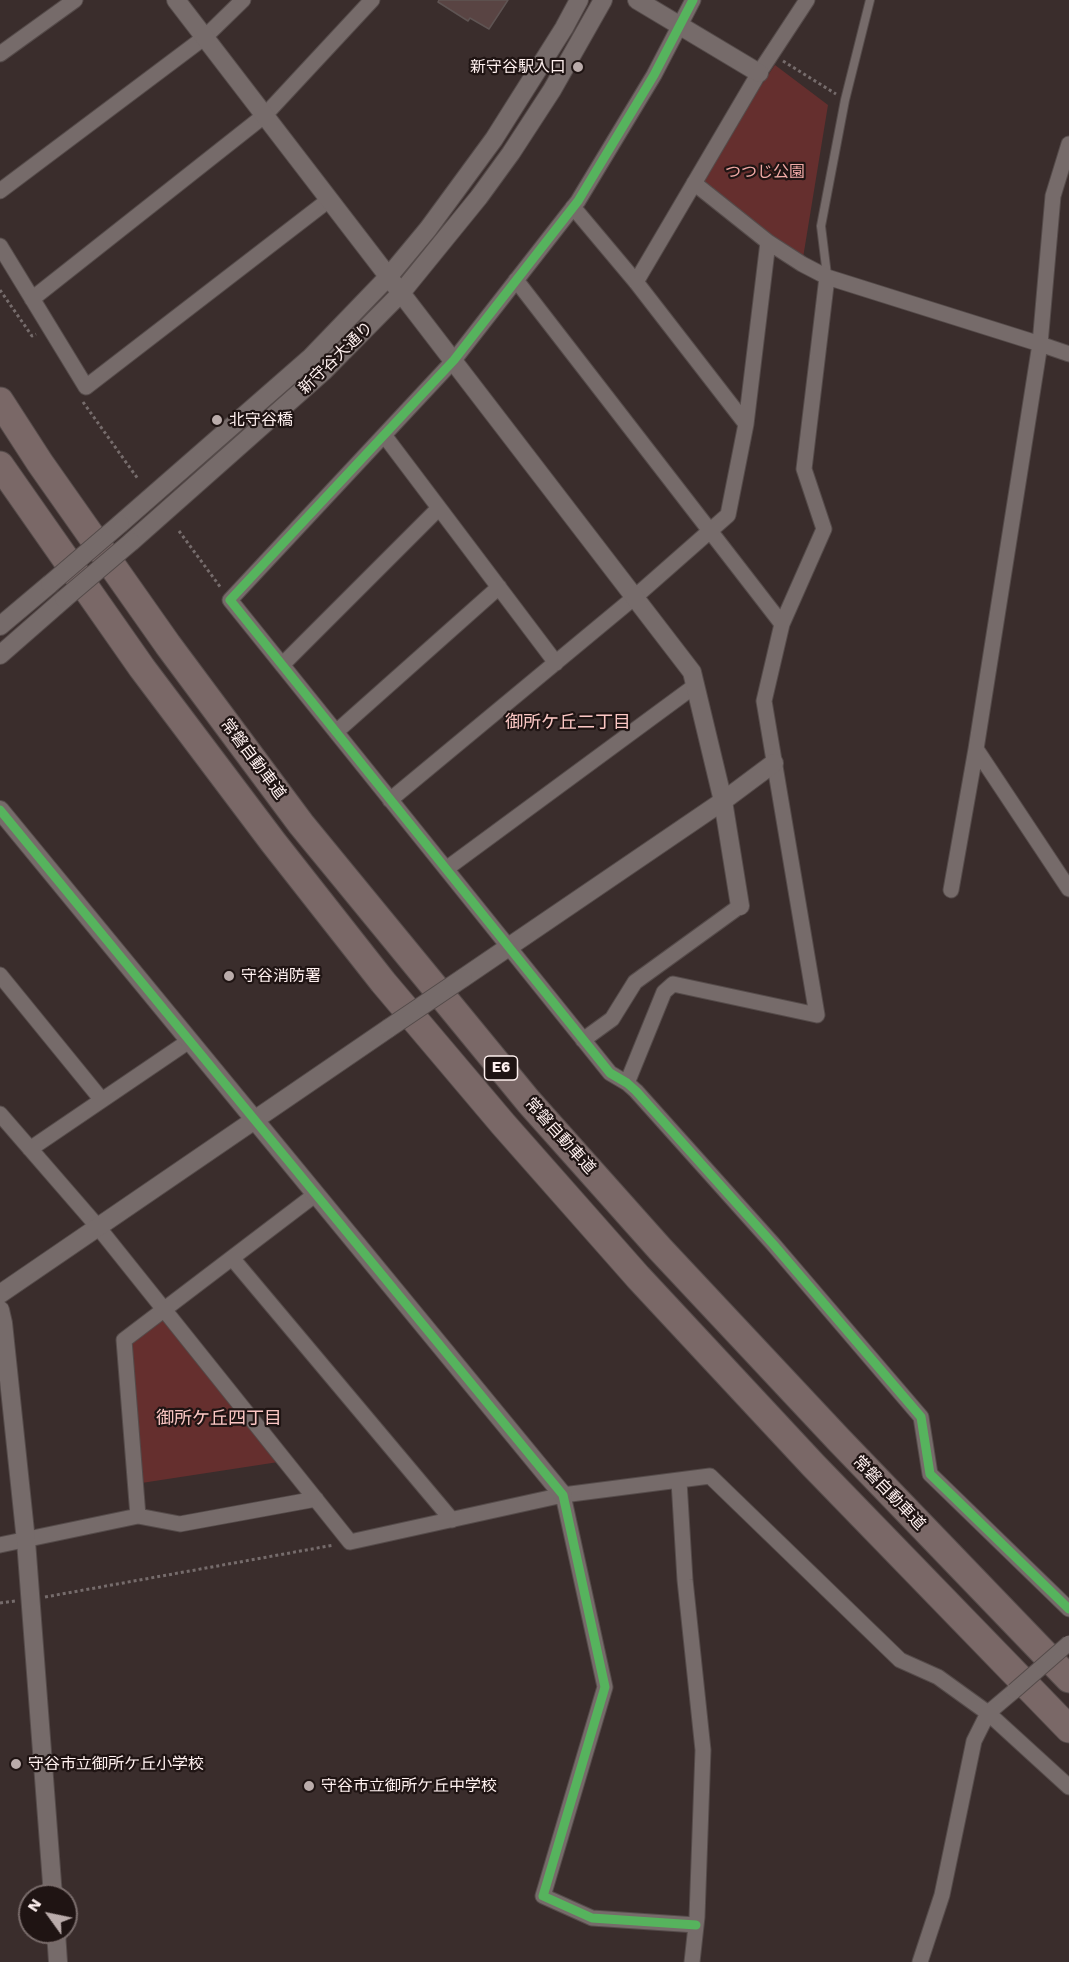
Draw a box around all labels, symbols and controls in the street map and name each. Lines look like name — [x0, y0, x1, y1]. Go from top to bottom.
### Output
place label: 新守谷駅入口 — [470, 57, 566, 77]
marker: 新守谷駅入口 — [571, 60, 585, 74]
park label: つつじ公園 — [725, 162, 805, 182]
street label: 新守谷大通り — [295, 318, 377, 398]
place label: 北守谷橋 — [229, 410, 293, 430]
marker: 北守谷橋 — [210, 413, 224, 427]
district label: 御所ケ丘二丁目 — [505, 712, 631, 734]
street label: 常磐自動車道 — [216, 715, 290, 803]
place label: 守谷消防署 — [241, 966, 321, 986]
marker: 守谷消防署 — [222, 969, 236, 983]
road number: E6 — [484, 1056, 518, 1080]
street label: 常磐自動車道 — [521, 1094, 599, 1178]
district label: 御所ケ丘四丁目 — [156, 1408, 282, 1430]
street label: 常磐自動車道 — [849, 1452, 929, 1534]
place label: 守谷市立御所ケ丘小学校 — [28, 1754, 204, 1774]
marker: 守谷市立御所ケ丘小学校 — [9, 1757, 23, 1771]
place label: 守谷市立御所ケ丘中学校 — [321, 1776, 497, 1796]
marker: 守谷市立御所ケ丘中学校 — [302, 1779, 316, 1793]
north arrow — [18, 1884, 78, 1944]
text: N — [23, 1895, 45, 1915]

